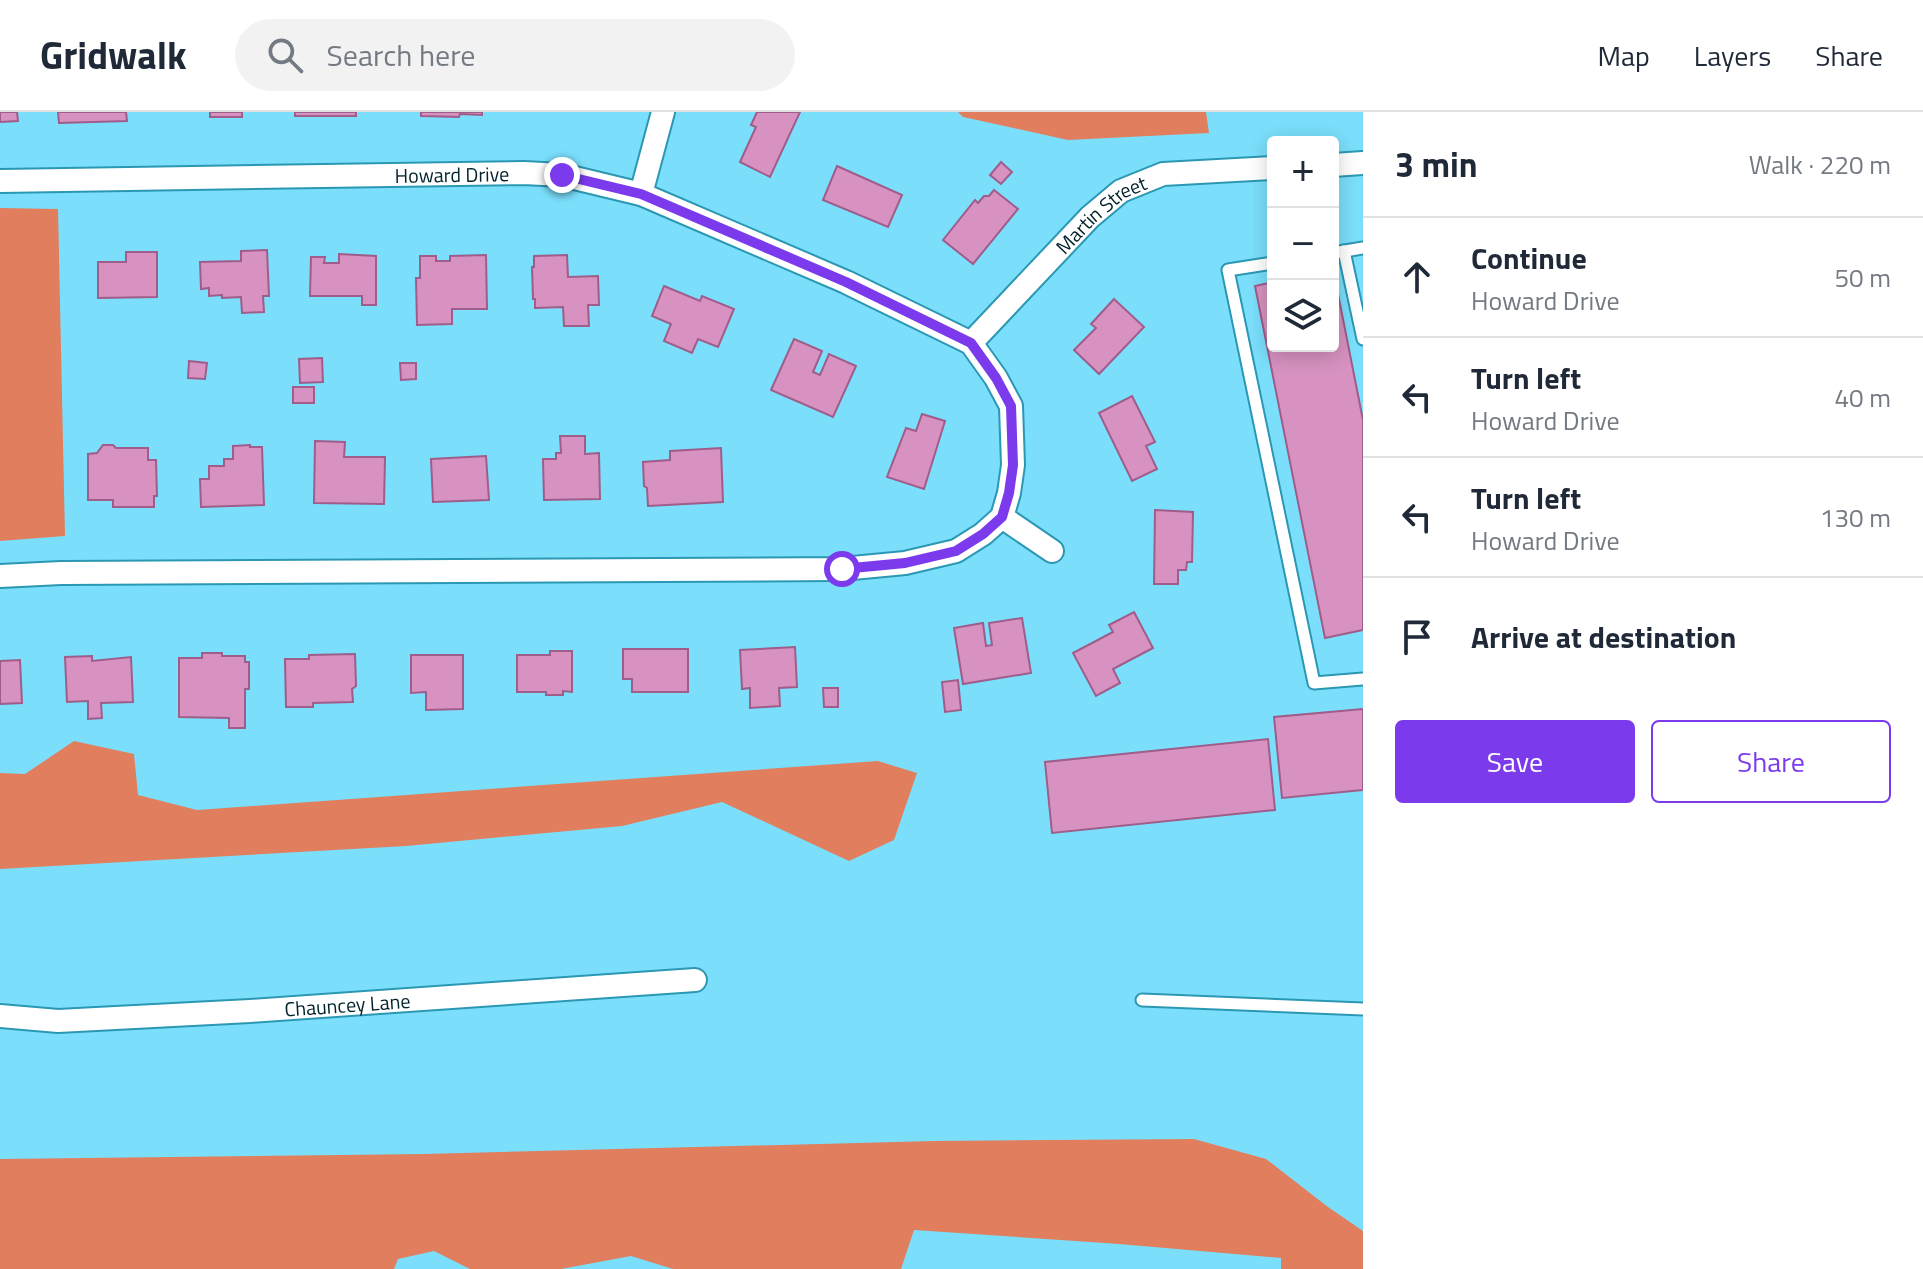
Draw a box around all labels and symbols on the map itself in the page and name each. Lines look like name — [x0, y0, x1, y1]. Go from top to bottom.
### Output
route end — [544, 157, 580, 193]
street label: Howard Drive — [394, 158, 509, 190]
street label: Martin Street — [1048, 167, 1151, 261]
route start — [824, 551, 860, 587]
street label: Chauncey Lane — [283, 984, 411, 1024]

